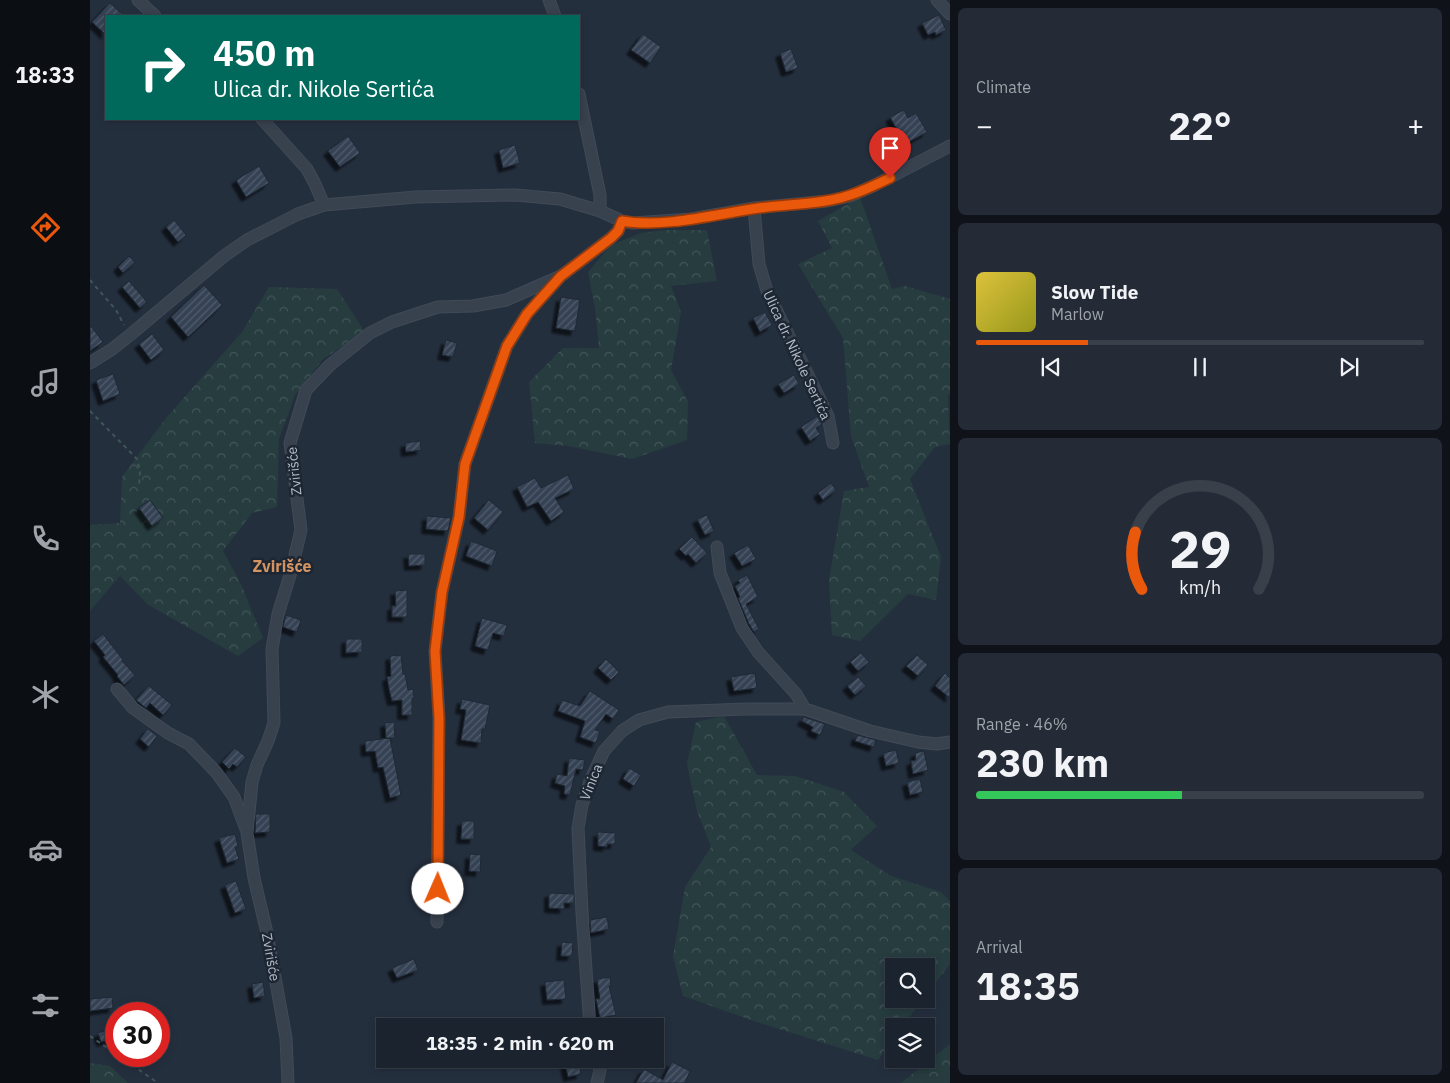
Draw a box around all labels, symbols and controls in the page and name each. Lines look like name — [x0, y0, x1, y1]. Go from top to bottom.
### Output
text: 450 m — [213, 30, 316, 76]
icon: right — [130, 35, 195, 100]
text: 18:33 — [15, 60, 75, 89]
text: Ulica dr. Nikole Sertića — [213, 74, 435, 103]
text: Climate — [976, 77, 1031, 97]
text: 22° — [1168, 101, 1232, 150]
text: − — [976, 107, 993, 144]
text: + — [1407, 107, 1424, 144]
pin — [869, 127, 911, 178]
icon: arrive — [876, 134, 904, 162]
icon: directions — [28, 210, 63, 245]
text: Slow Tide — [1051, 280, 1138, 304]
street label: Ulica dr. Nikole Sertića — [759, 287, 835, 423]
text: Marlow — [1051, 304, 1104, 324]
icon: previous — [1037, 353, 1065, 381]
icon: pause — [1186, 353, 1214, 381]
icon: next — [1335, 353, 1363, 381]
icon: music — [28, 365, 63, 400]
street label: Zvirišće — [282, 446, 305, 496]
text: 29 — [1169, 515, 1231, 582]
icon: phone — [28, 521, 63, 556]
district label: Zvirišće — [252, 556, 312, 576]
text: km/h — [1179, 576, 1221, 599]
icon: climate — [28, 677, 63, 712]
text: Range · 46% — [976, 714, 1068, 734]
text: 230 km — [976, 738, 1109, 787]
street label: Vinica — [576, 761, 607, 803]
icon: car — [28, 832, 63, 867]
position arrow — [411, 862, 463, 914]
street label: Zvirišće — [258, 932, 284, 983]
text: Arrival — [976, 937, 1023, 957]
map controls — [885, 958, 935, 1068]
button: search — [885, 958, 935, 1008]
text: 18:35 — [976, 961, 1080, 1010]
icon: filters — [28, 988, 63, 1023]
speed limit sign: 30 — [105, 1002, 170, 1067]
button: layers — [885, 1018, 935, 1068]
text: 18:35 · 2 min · 620 m — [426, 1031, 614, 1055]

